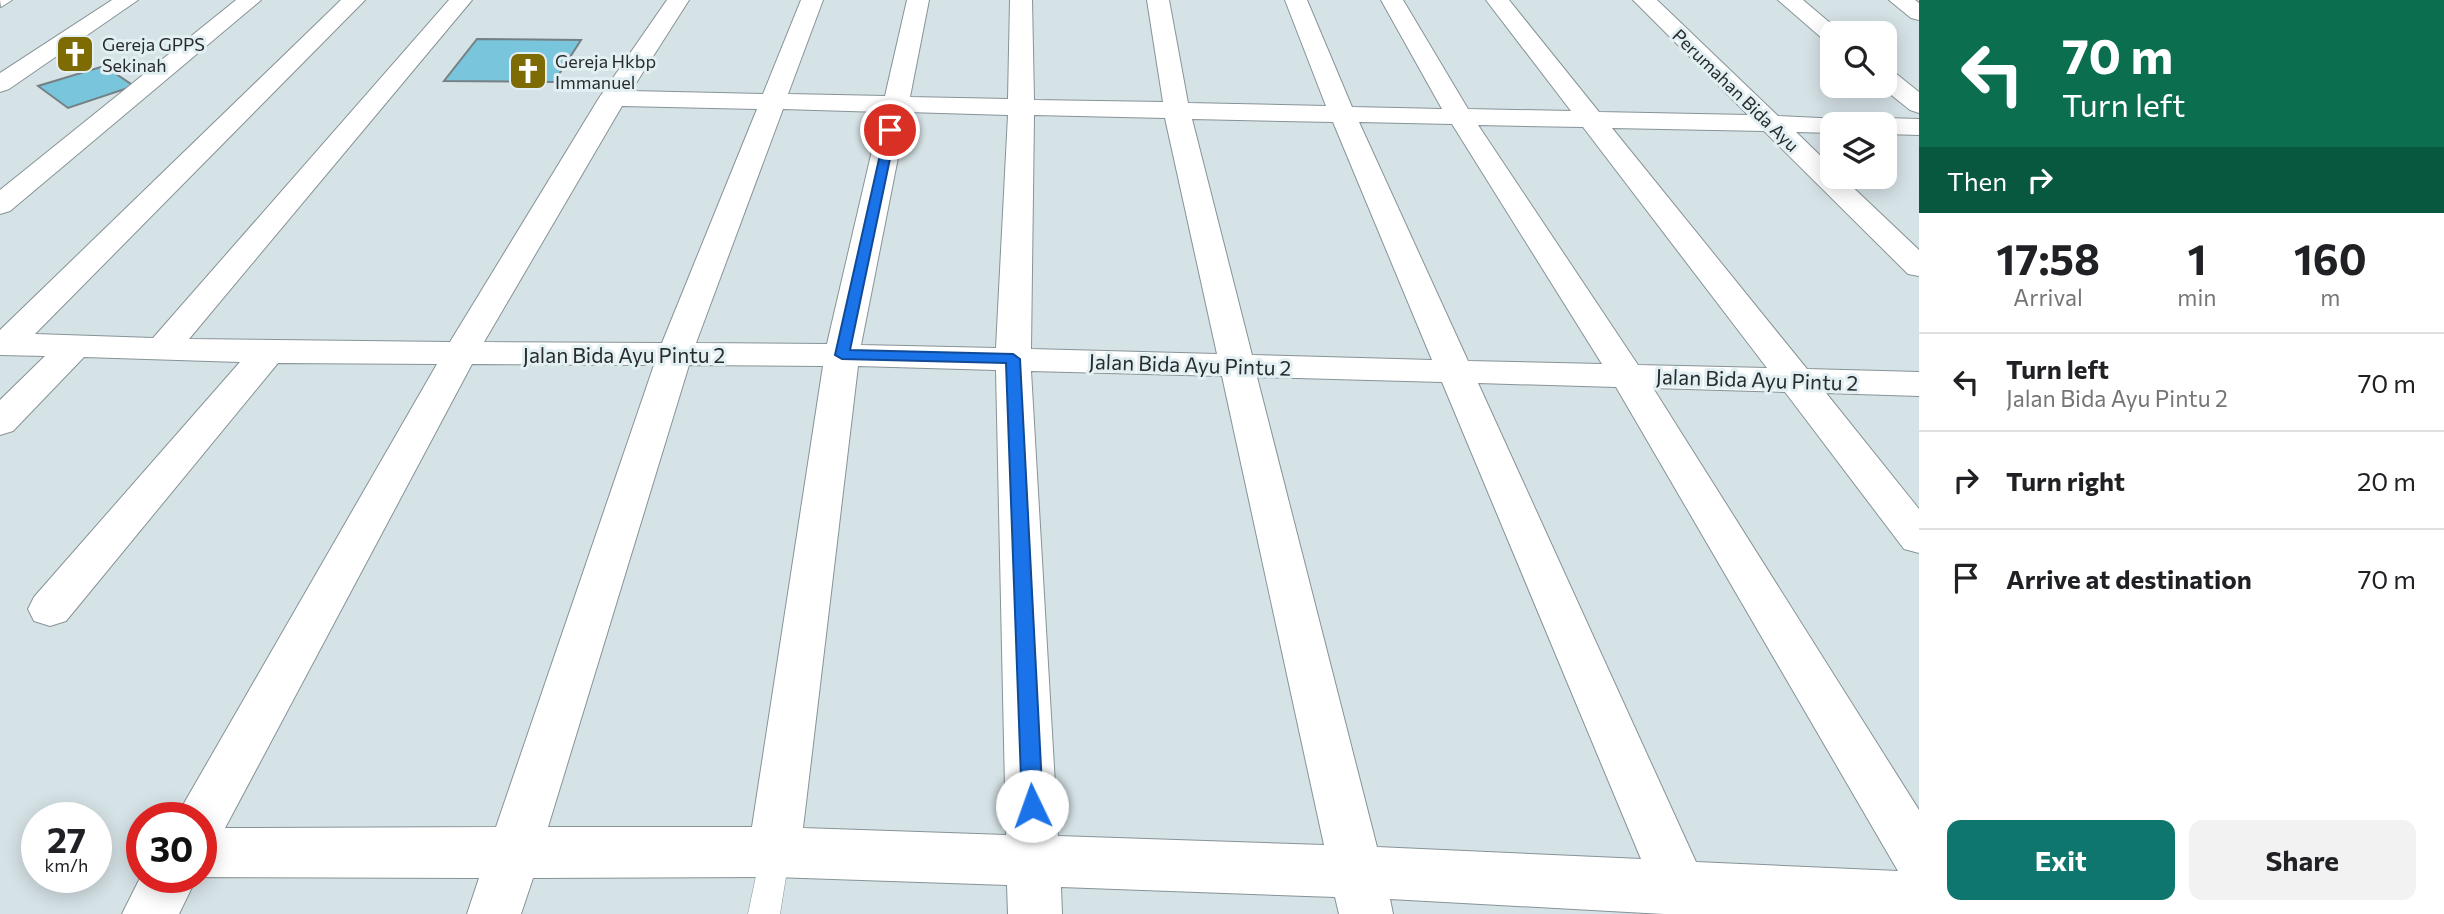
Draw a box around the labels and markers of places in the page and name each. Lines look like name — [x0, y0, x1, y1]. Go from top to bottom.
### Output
church icon: Gereja GPPS Sekinah — [54, 33, 96, 75]
place label: Gereja GPPS Sekinah — [102, 33, 205, 76]
church icon: Gereja Hkbp Immanuel — [507, 50, 549, 92]
place label: Gereja Hkbp Immanuel — [555, 50, 656, 93]
pin — [860, 100, 920, 160]

